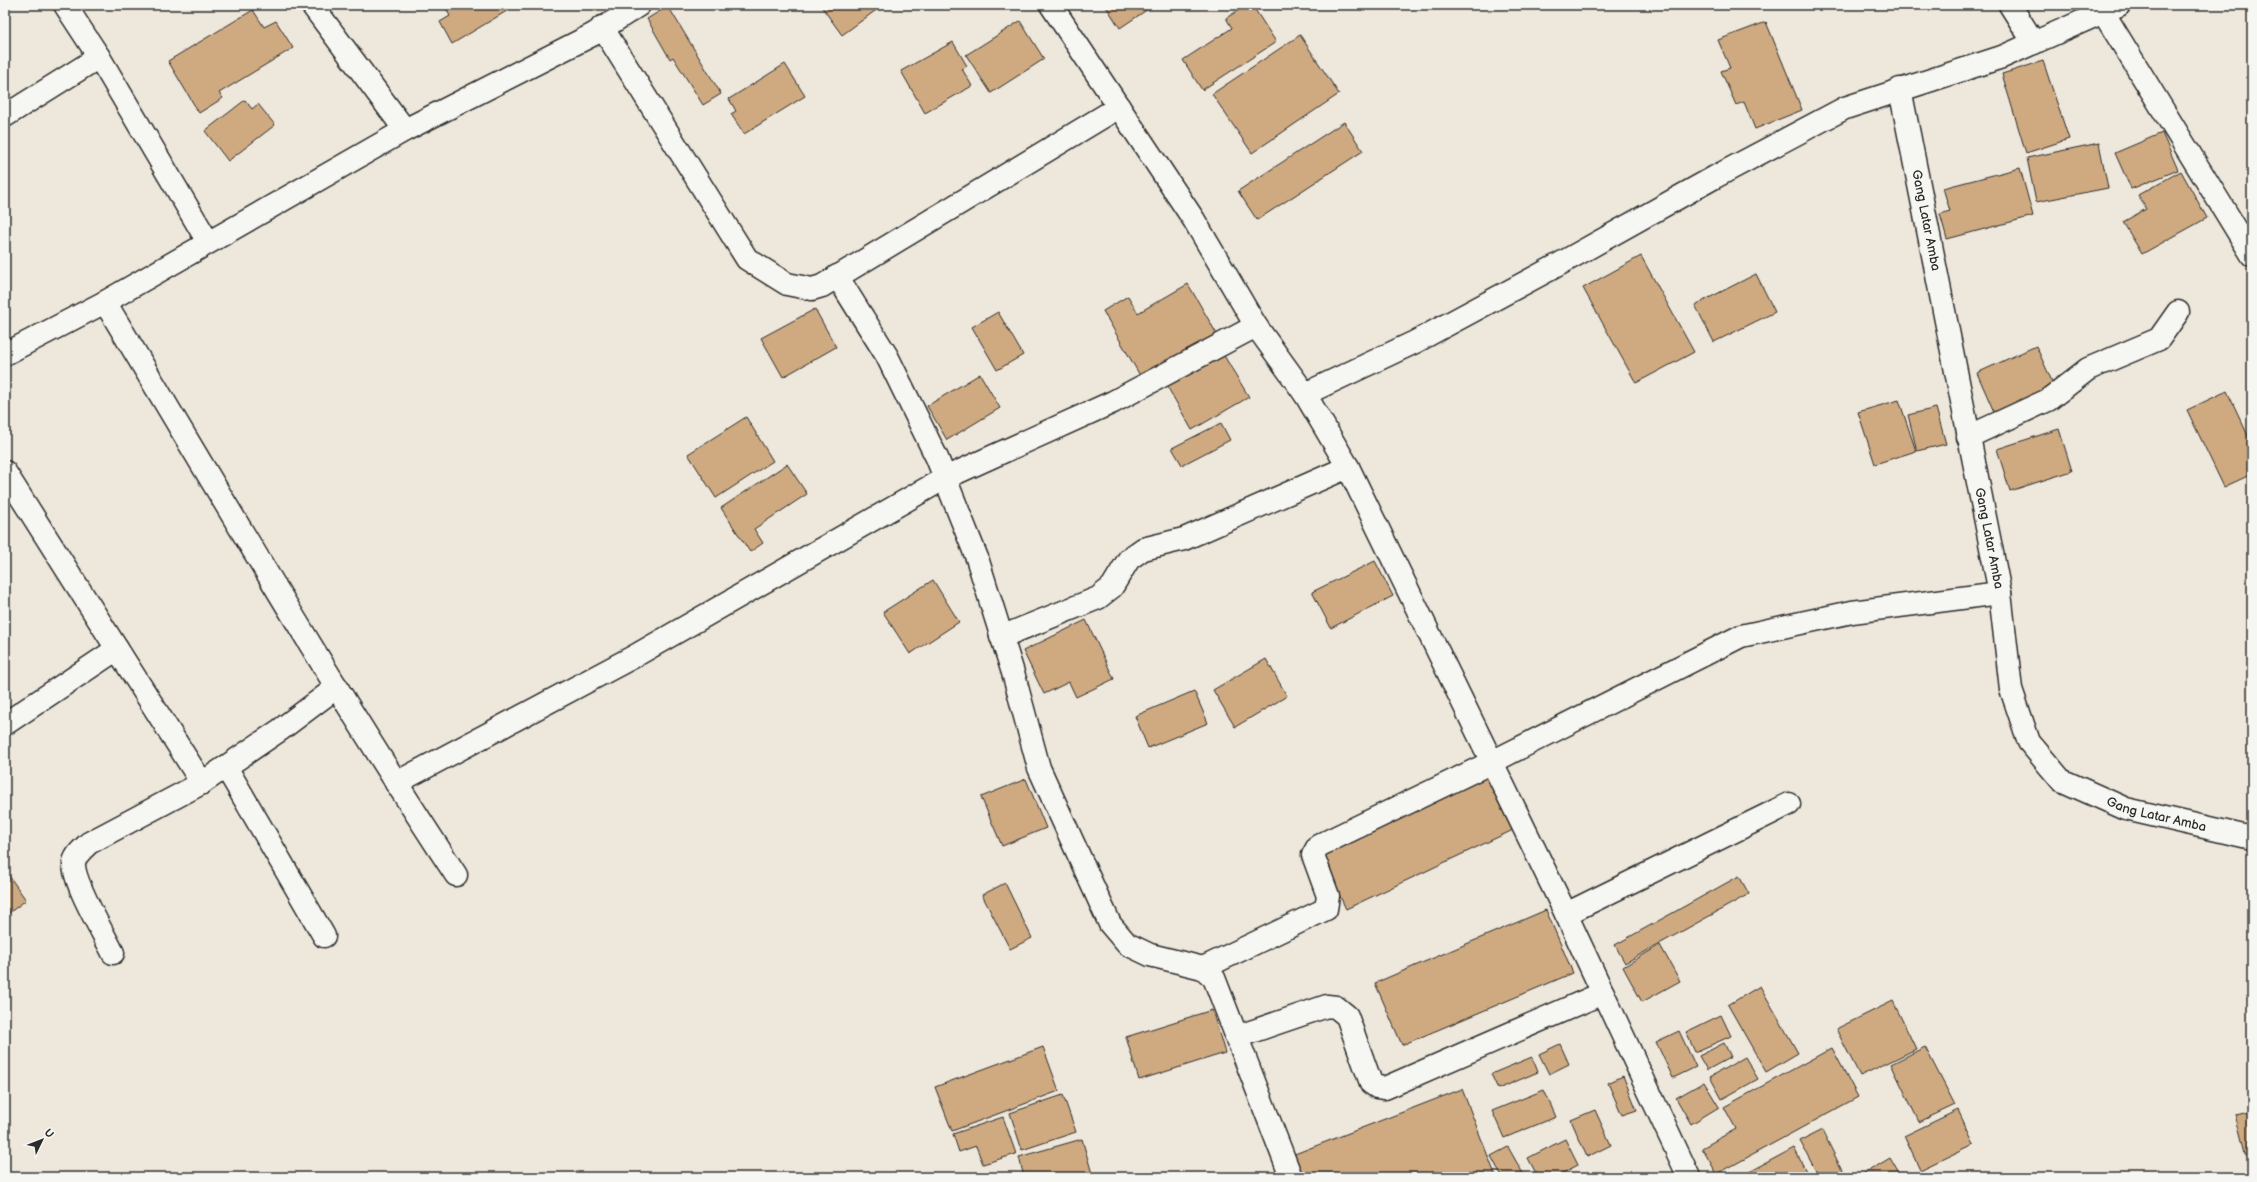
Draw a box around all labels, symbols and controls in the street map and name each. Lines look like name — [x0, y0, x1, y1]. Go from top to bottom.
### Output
street label: Gang Latar Amba — [1908, 169, 1944, 272]
street label: Gang Latar Amba — [1971, 486, 2007, 590]
street label: Gang Latar Amba — [2104, 793, 2208, 835]
north arrow — [22, 1120, 62, 1160]
text: U — [42, 1126, 56, 1141]

